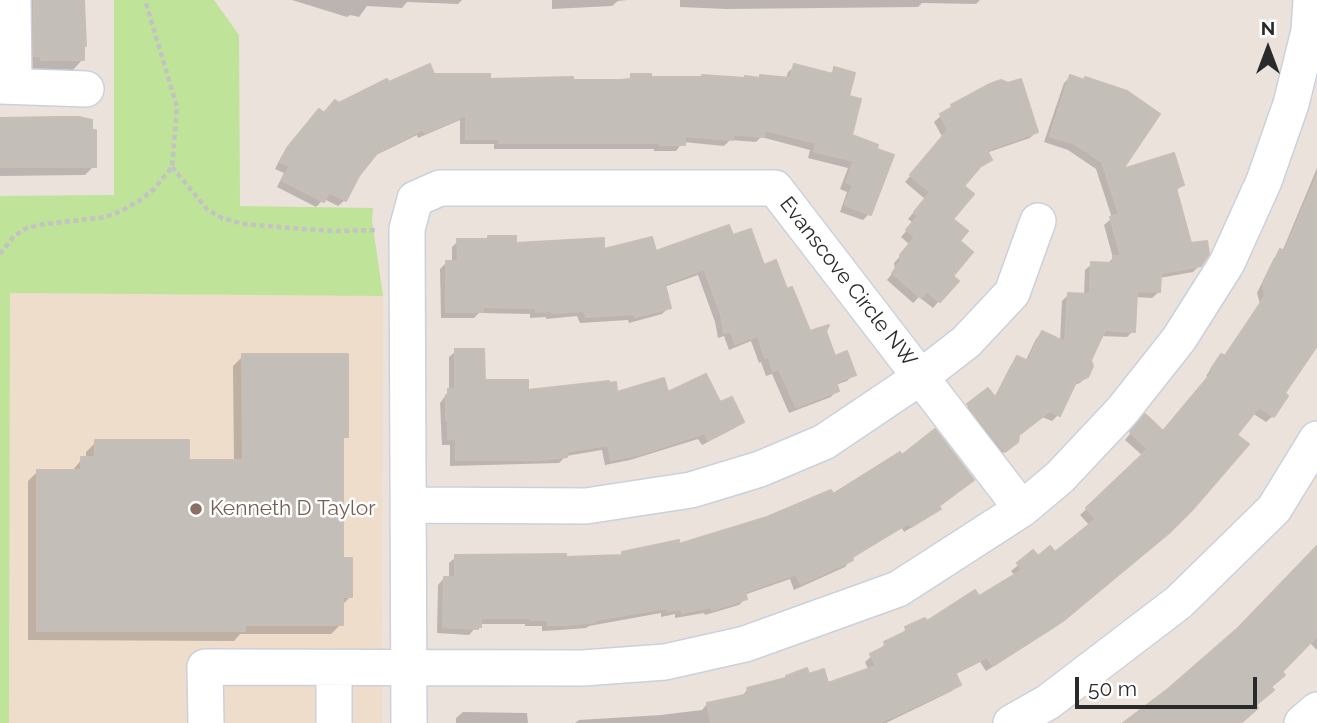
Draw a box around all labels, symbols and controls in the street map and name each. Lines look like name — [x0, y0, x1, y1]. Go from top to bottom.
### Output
north arrow — [1233, 14, 1303, 84]
text: N — [1261, 17, 1275, 39]
street label: Evanscove Circle NW — [774, 192, 922, 372]
place label: Kenneth D Taylor — [210, 496, 376, 522]
marker: Kenneth D Taylor — [188, 501, 204, 517]
scale bar — [1079, 664, 1261, 708]
text: 50 m — [1088, 676, 1137, 701]

